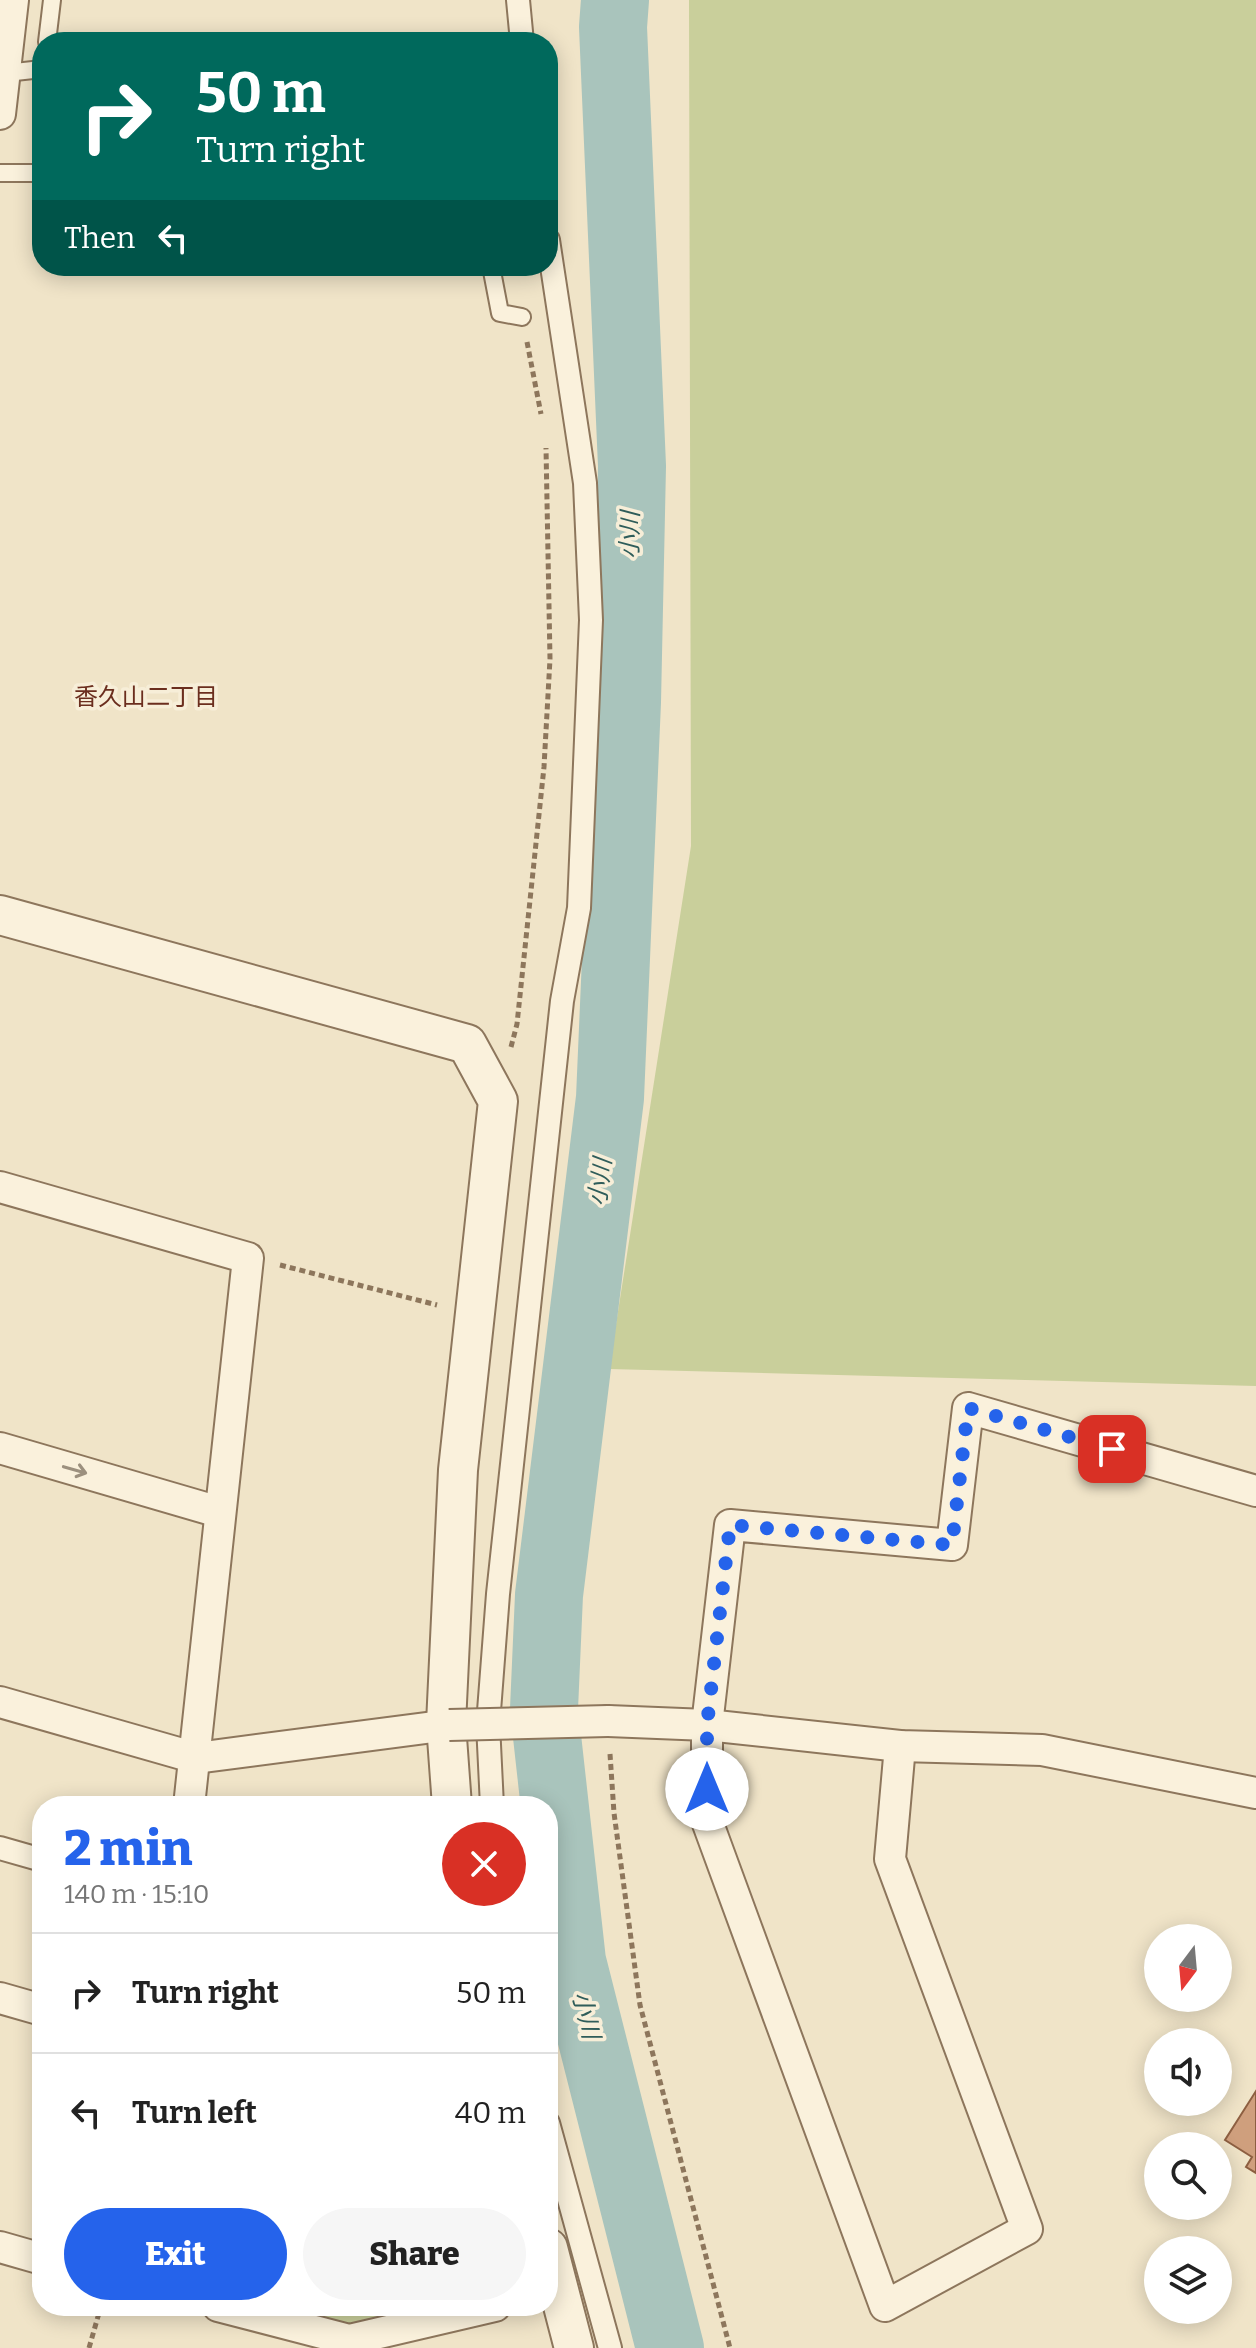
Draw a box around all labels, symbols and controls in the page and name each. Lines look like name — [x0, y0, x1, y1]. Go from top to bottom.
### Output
text: 50 m — [196, 60, 326, 127]
icon: right — [64, 64, 168, 168]
text: Turn right — [196, 128, 365, 172]
icon: left — [151, 216, 195, 260]
text: Then — [64, 220, 135, 256]
water label: 小川 — [616, 508, 644, 559]
district label: 香久山二丁目 — [74, 683, 218, 711]
water label: 小川 — [583, 1153, 617, 1208]
pin — [1078, 1415, 1146, 1483]
icon: arrive — [1090, 1427, 1134, 1471]
one-way arrow — [61, 1463, 87, 1478]
position arrow — [665, 1747, 749, 1831]
text: 2 min — [64, 1820, 192, 1878]
button: close — [442, 1822, 526, 1906]
text: 140 m · 15:10 — [64, 1879, 209, 1910]
north arrow — [1144, 1924, 1232, 2012]
map controls — [1144, 1924, 1232, 2324]
icon: right — [64, 1971, 108, 2015]
text: Turn right — [132, 1975, 279, 2011]
text: 50 m — [456, 1975, 526, 2011]
water label: 小川 — [567, 1988, 606, 2045]
button: sound — [1144, 2028, 1232, 2116]
icon: left — [64, 2091, 108, 2135]
text: Turn left — [132, 2095, 257, 2131]
text: 40 m — [455, 2095, 526, 2131]
button: search — [1144, 2132, 1232, 2220]
button: Exit — [64, 2208, 287, 2300]
button: Share — [303, 2208, 526, 2300]
button: layers — [1144, 2236, 1232, 2324]

